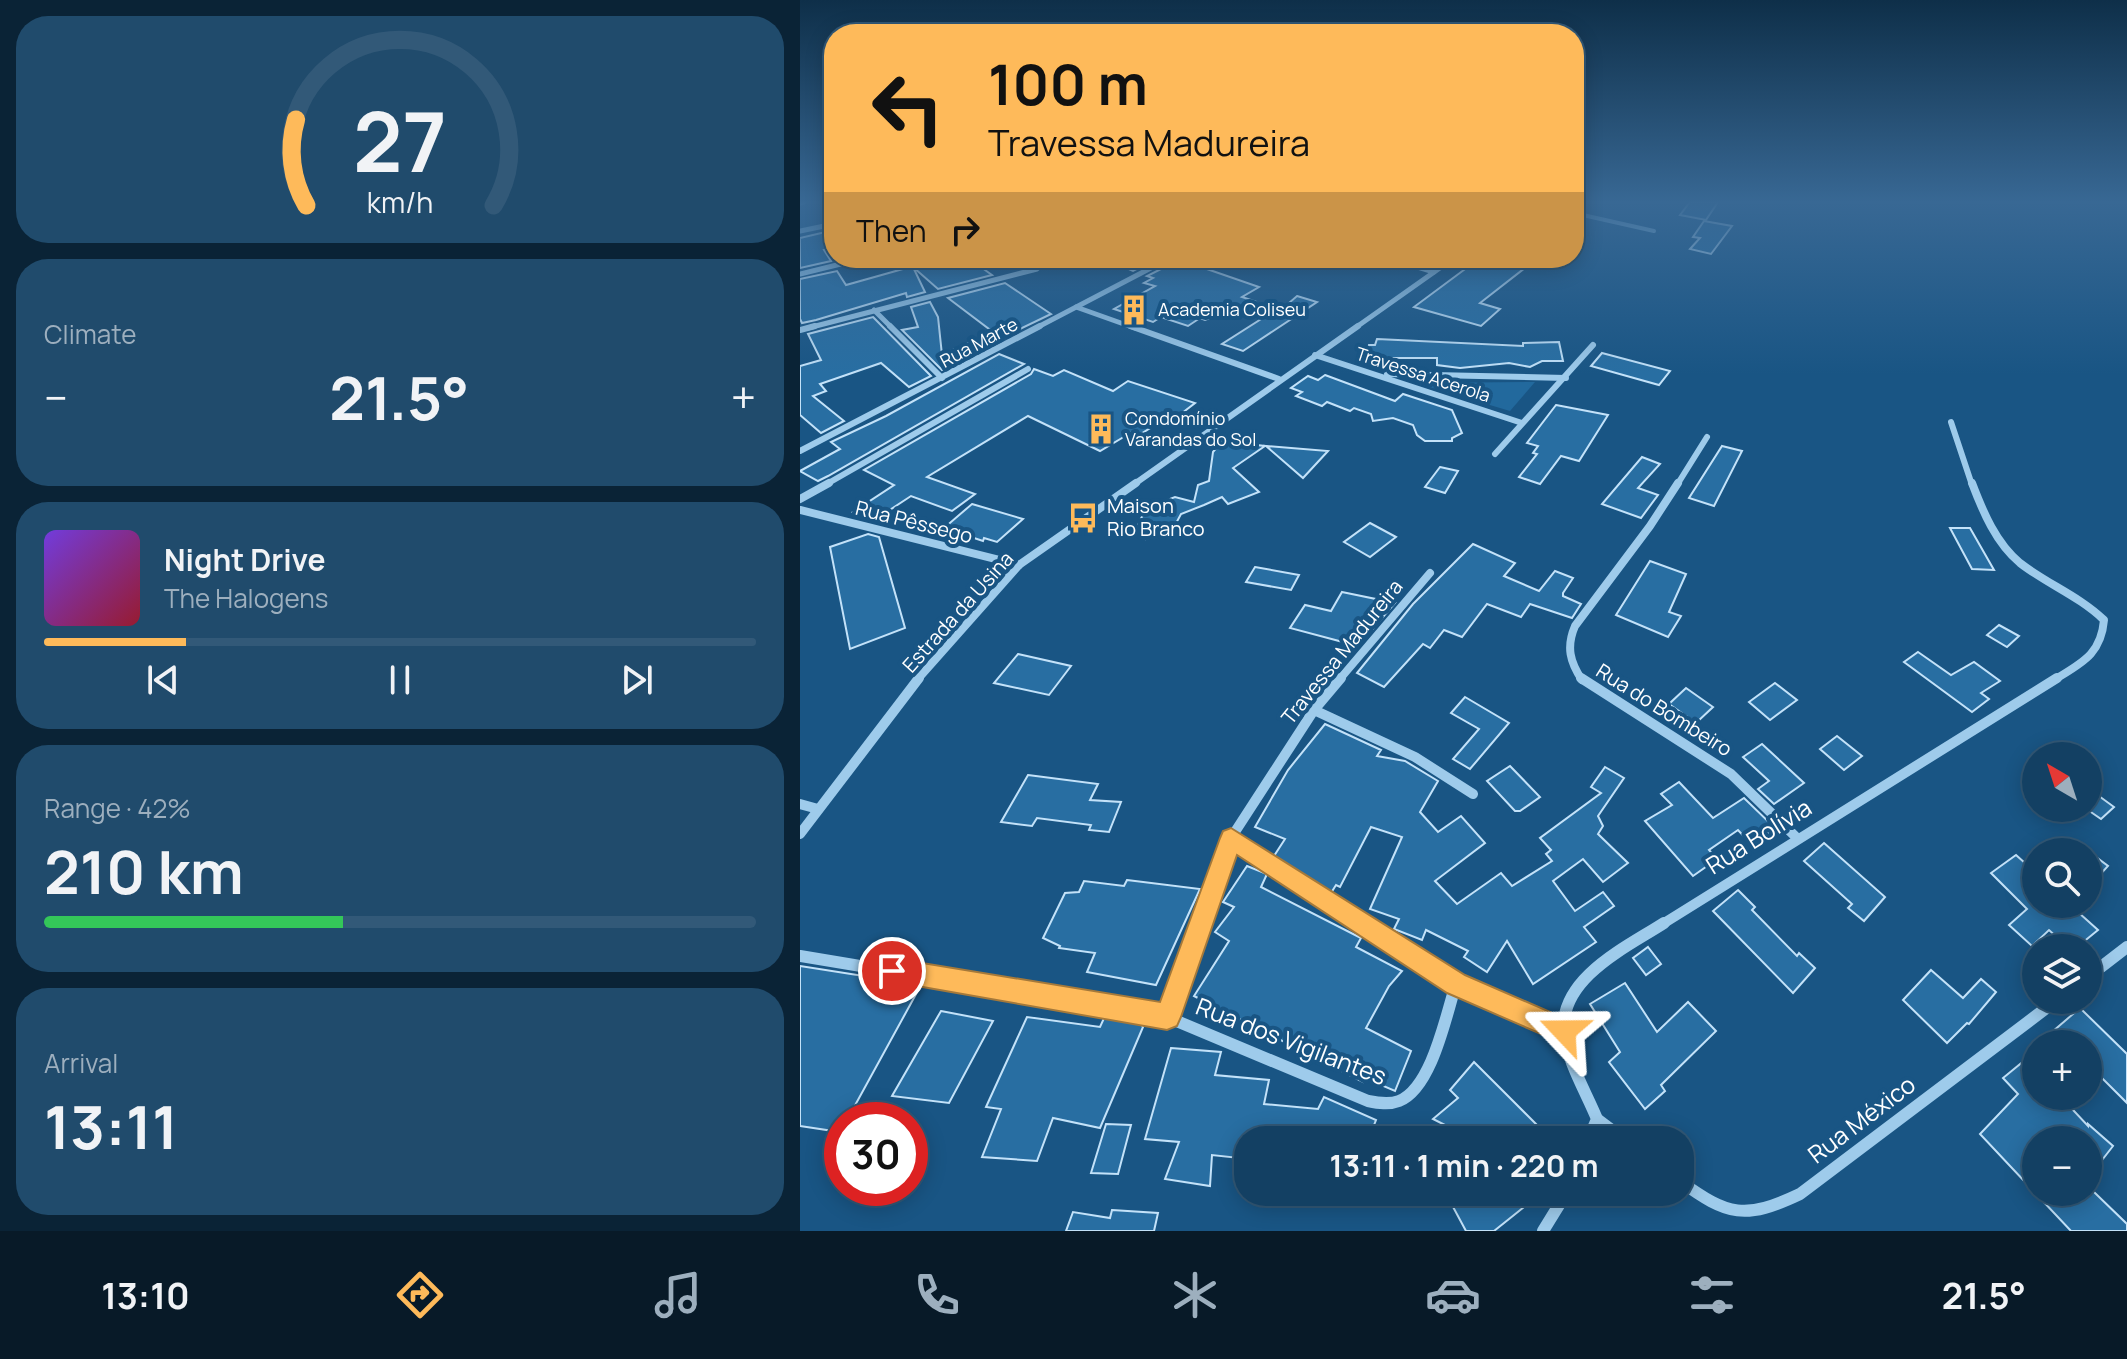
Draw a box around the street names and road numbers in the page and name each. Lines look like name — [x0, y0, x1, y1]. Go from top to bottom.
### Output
street label: Rua Marte — [936, 312, 1022, 373]
street label: Travessa Acerola — [1353, 341, 1494, 407]
street label: Rua Pêssego — [853, 494, 976, 549]
street label: Estrada da Usina — [896, 545, 1019, 678]
street label: Travessa Madureira — [1275, 574, 1408, 730]
street label: Rua do Bombeiro — [1591, 657, 1737, 762]
street label: Rua Bolívia — [1699, 790, 1817, 881]
street label: Rua dos Vigilantes — [1192, 989, 1392, 1092]
street label: Rua México — [1801, 1068, 1922, 1170]

